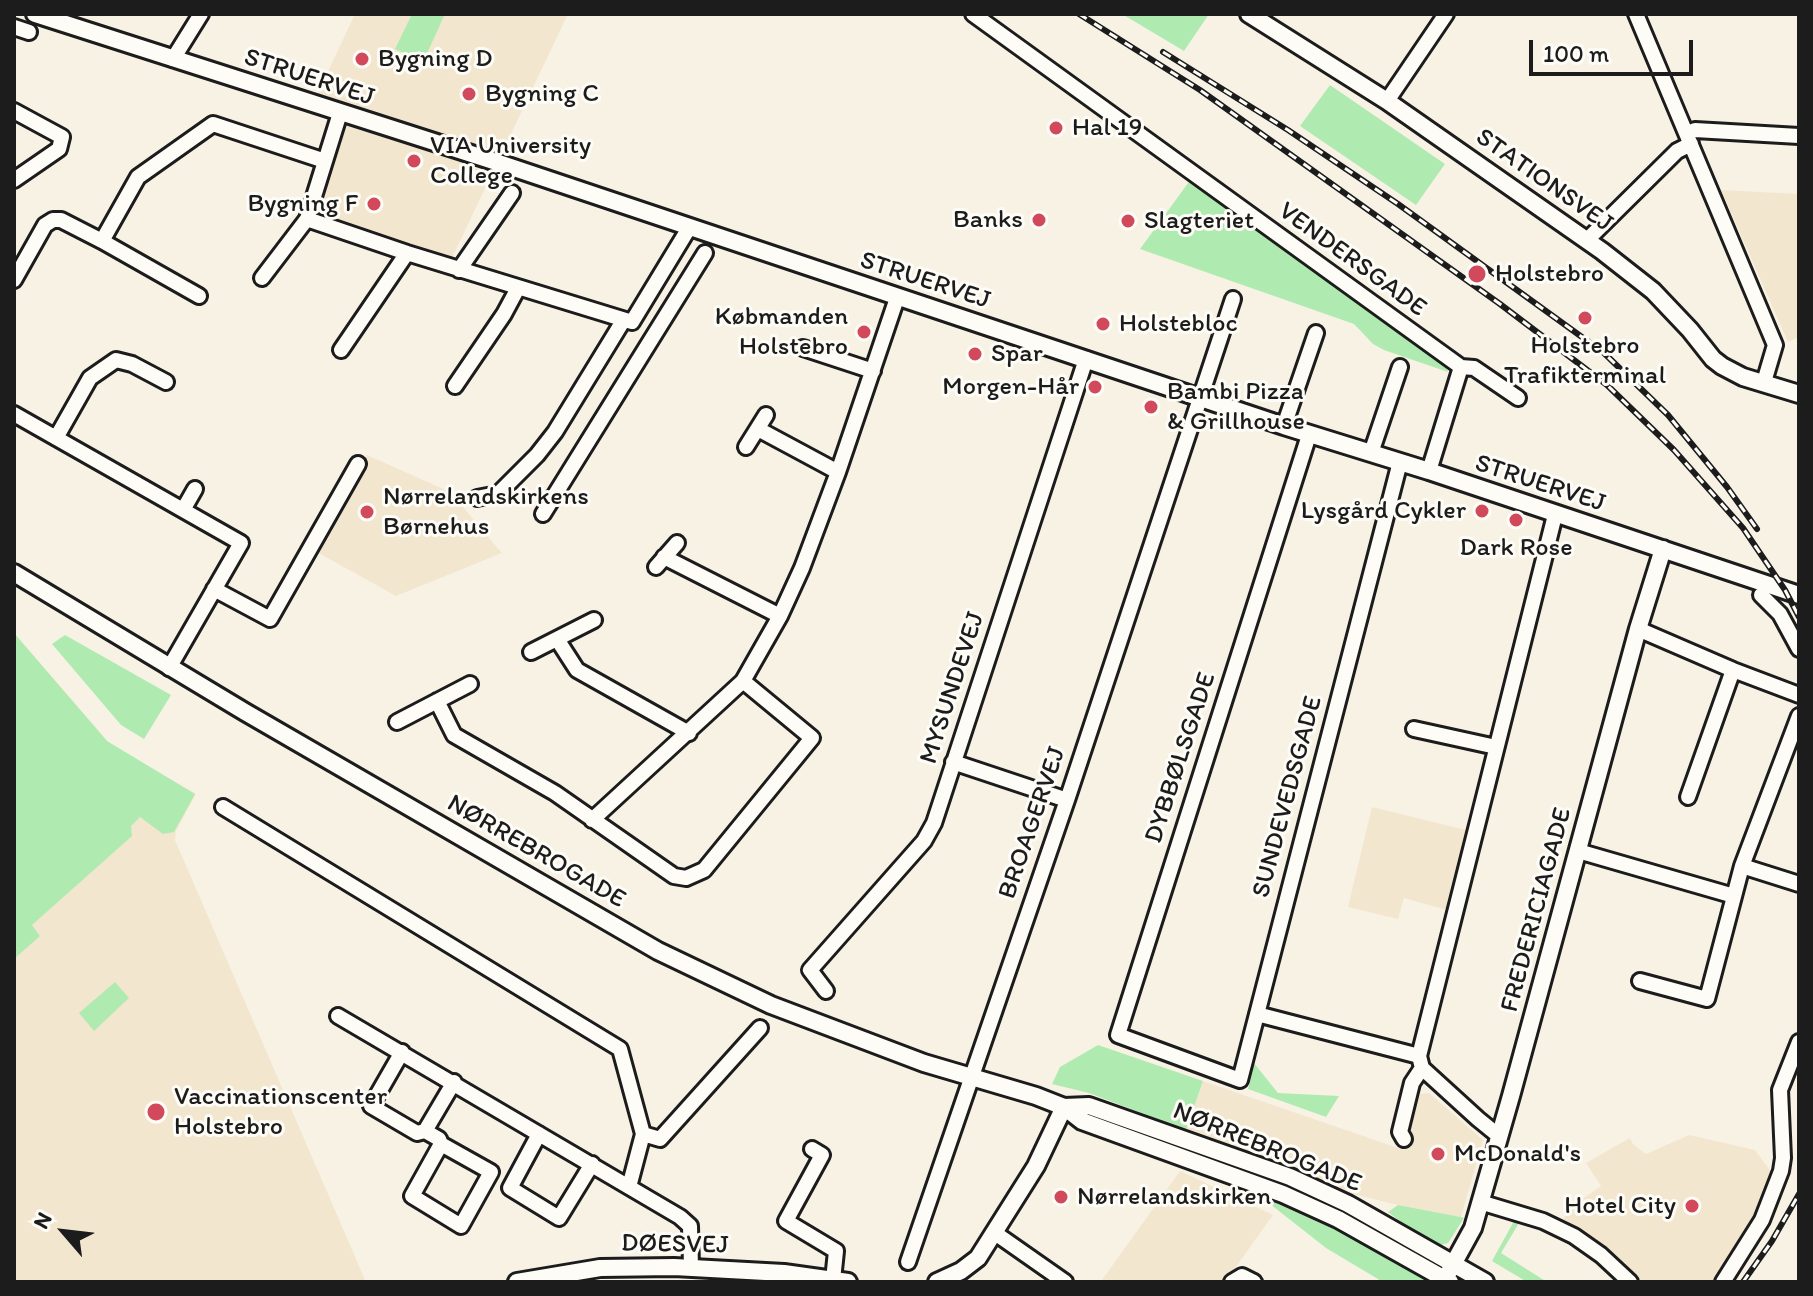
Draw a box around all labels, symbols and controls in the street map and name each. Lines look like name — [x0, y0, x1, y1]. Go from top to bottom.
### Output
scale bar — [1533, 24, 1697, 74]
text: 100 m — [1543, 39, 1609, 68]
street label: STRUERVEJ — [240, 42, 378, 114]
place label: Bygning D — [378, 43, 492, 75]
marker: Bygning D — [353, 50, 371, 68]
place label: Bygning C — [485, 78, 599, 110]
marker: Bygning C — [460, 85, 478, 103]
place label: Hal 19 — [1072, 112, 1142, 144]
marker: Hal 19 — [1047, 119, 1065, 137]
street label: STATIONSVEJ — [1469, 122, 1619, 240]
place label: VIA University College — [430, 130, 591, 192]
marker: VIA University College — [405, 152, 423, 170]
place label: Bygning F — [247, 188, 358, 220]
marker: Bygning F — [365, 195, 383, 213]
street label: VENDERSGADE — [1272, 196, 1432, 324]
place label: Banks — [953, 204, 1023, 236]
place label: Slagteriet — [1144, 205, 1254, 237]
marker: Banks — [1030, 211, 1048, 229]
marker: Slagteriet — [1119, 212, 1137, 230]
street label: STRUERVEJ — [856, 245, 994, 317]
place label: Holstebro — [1495, 258, 1604, 290]
marker: Holstebro — [1466, 263, 1488, 285]
place label: Købmanden Holstebro — [715, 301, 848, 362]
place label: Holstebloc — [1119, 308, 1238, 340]
marker: Holstebro Trafikterminal — [1576, 309, 1594, 327]
marker: Holstebloc — [1094, 315, 1112, 333]
marker: Købmanden Holstebro — [855, 323, 873, 341]
place label: Holstebro Trafikterminal — [1504, 330, 1666, 392]
place label: Spar — [991, 338, 1043, 370]
marker: Spar — [966, 345, 984, 363]
place label: Morgen-Hår — [942, 371, 1079, 403]
place label: Bambi Pizza & Grillhouse — [1167, 376, 1305, 438]
marker: Morgen-Hår — [1086, 378, 1104, 396]
marker: Bambi Pizza & Grillhouse — [1142, 398, 1160, 416]
street label: STRUERVEJ — [1471, 448, 1609, 520]
place label: Nørrelandskirkens Børnehus — [383, 481, 589, 542]
place label: Lysgård Cykler — [1301, 495, 1466, 527]
marker: Lysgård Cykler — [1473, 502, 1491, 520]
marker: Nørrelandskirkens Børnehus — [358, 503, 376, 521]
marker: Dark Rose — [1507, 511, 1525, 529]
place label: Dark Rose — [1460, 532, 1572, 564]
street label: MYSUNDEVEJ — [914, 608, 992, 768]
street label: DYBBØLSGADE — [1139, 669, 1223, 847]
street label: SUNDEVEDSGADE — [1246, 693, 1330, 901]
street label: BROAGERVEJ — [992, 743, 1074, 903]
street label: NØRREBROGADE — [441, 788, 631, 916]
street label: FREDERICIAGADE — [1495, 804, 1579, 1016]
place label: Vaccinationscenter Holstebro — [174, 1081, 387, 1142]
street label: NØRREBROGADE — [1168, 1096, 1366, 1200]
marker: Vaccinationscenter Holstebro — [145, 1101, 167, 1123]
place label: McDonald's — [1454, 1138, 1581, 1170]
marker: McDonald's — [1429, 1145, 1447, 1163]
place label: Nørrelandskirken — [1077, 1181, 1271, 1213]
marker: Nørrelandskirken — [1052, 1188, 1070, 1206]
place label: Hotel City — [1564, 1190, 1676, 1222]
north arrow — [24, 1192, 104, 1272]
marker: Hotel City — [1683, 1197, 1701, 1215]
text: N — [27, 1208, 58, 1233]
street label: DØESVEJ — [621, 1228, 729, 1262]

